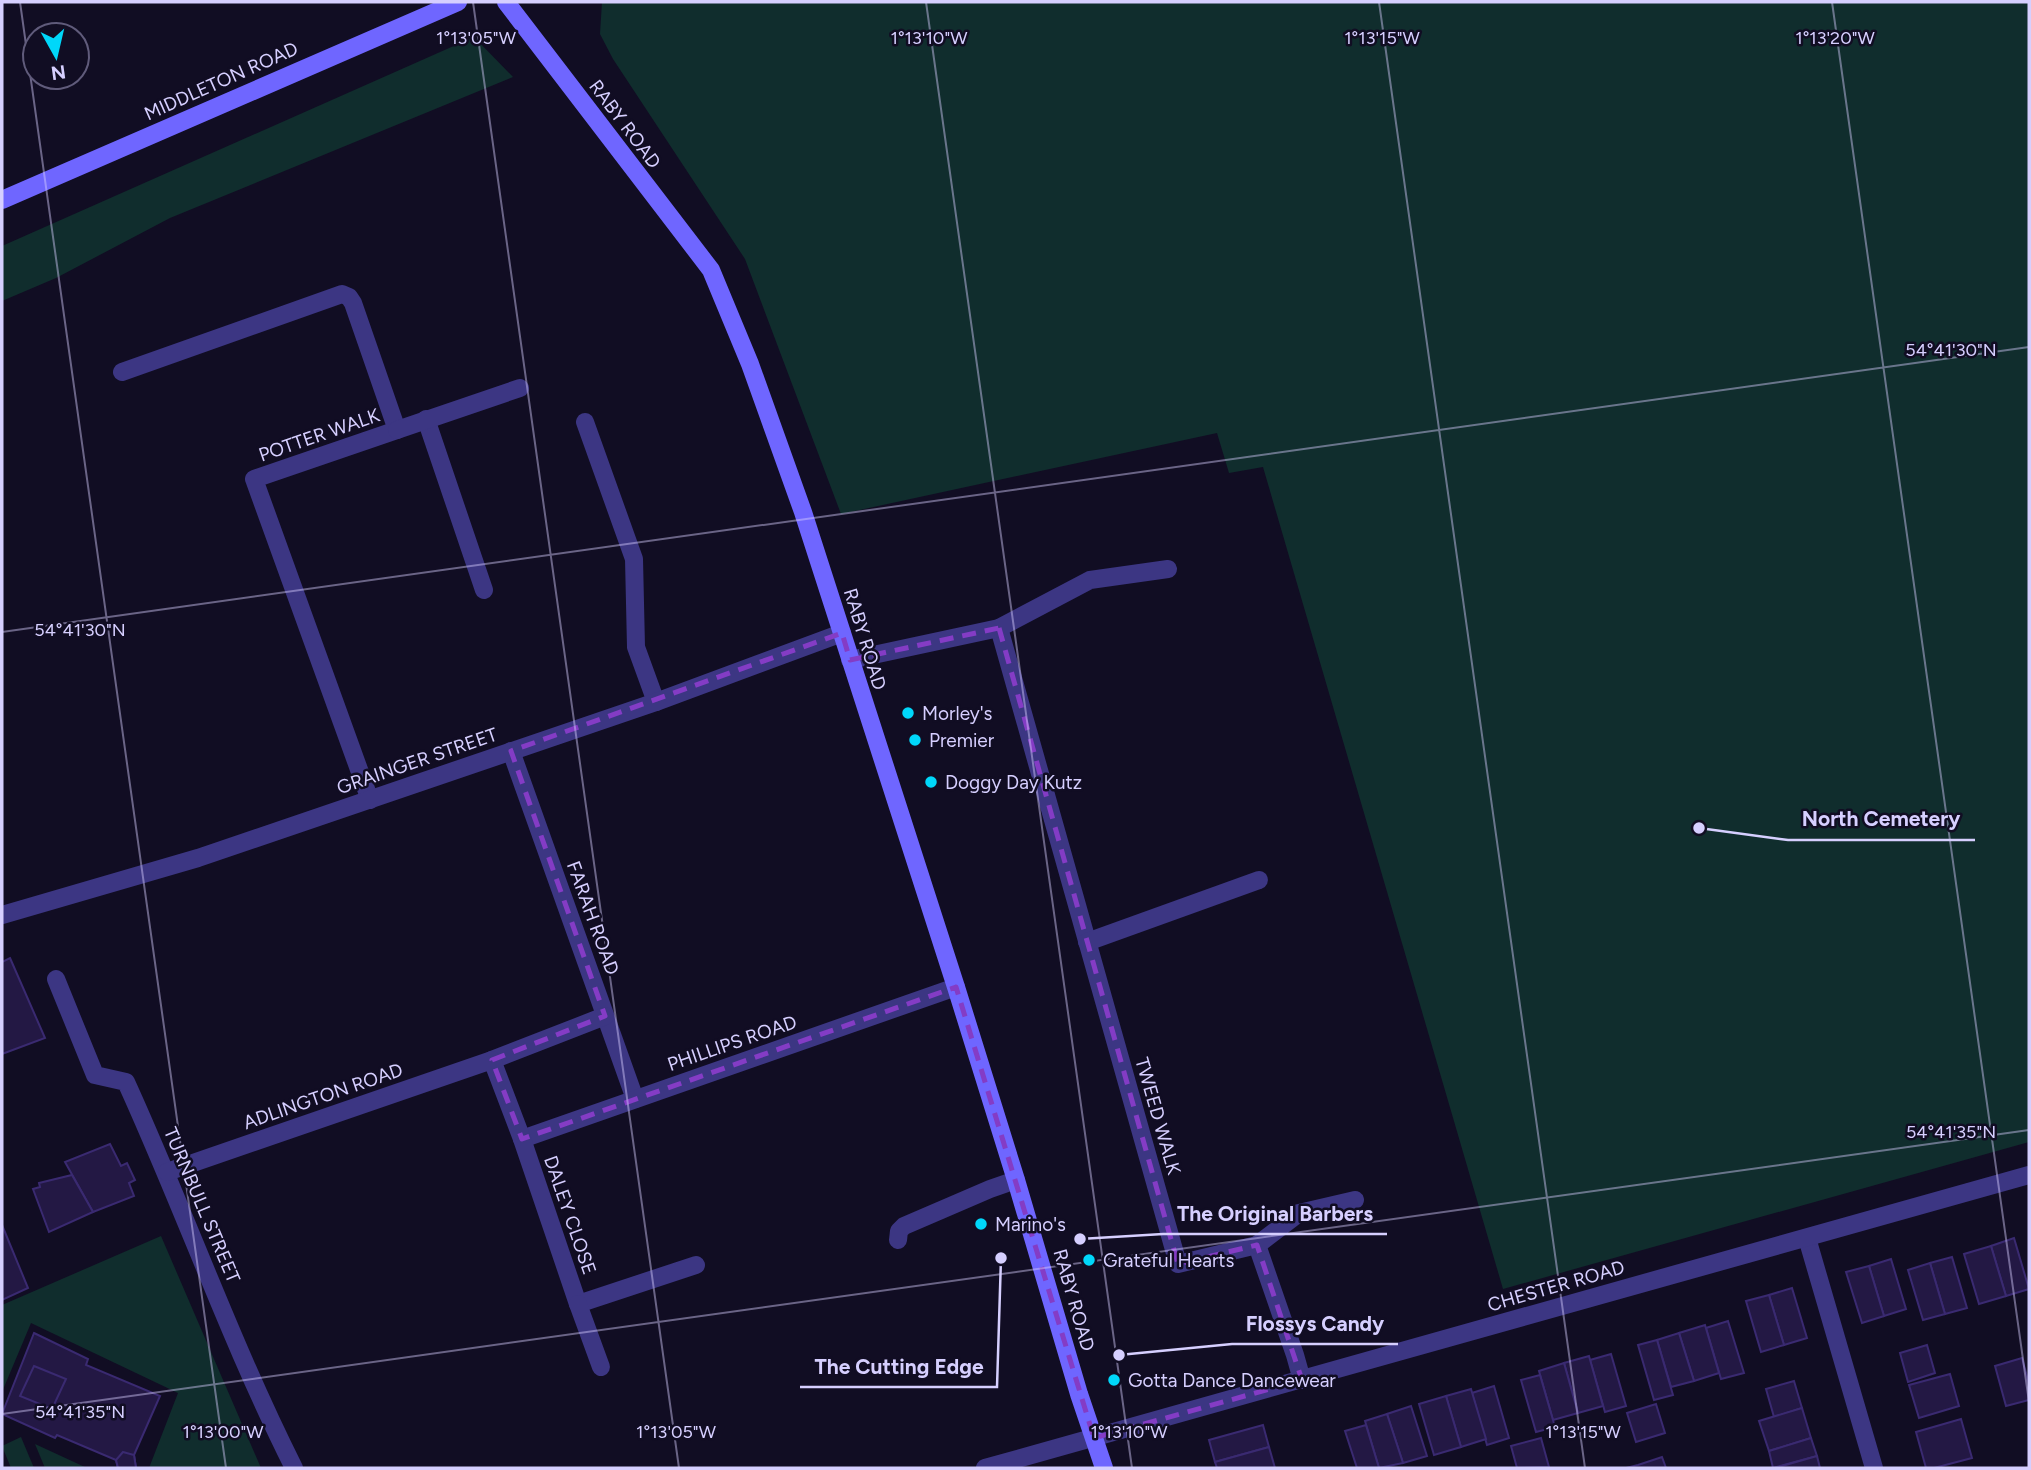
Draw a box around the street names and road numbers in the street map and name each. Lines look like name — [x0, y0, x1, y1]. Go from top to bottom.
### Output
street label: MIDDLETON ROAD — [141, 37, 301, 125]
street label: RABY ROAD — [584, 75, 666, 173]
street label: POTTER WALK — [256, 403, 383, 466]
street label: RABY ROAD — [839, 585, 891, 693]
street label: GRAINGER STREET — [334, 723, 501, 799]
street label: FARAH ROAD — [562, 858, 624, 978]
street label: PHILLIPS ROAD — [664, 1010, 800, 1076]
street label: TWEED WALK — [1130, 1055, 1186, 1178]
street label: ADLINGTON ROAD — [240, 1058, 406, 1134]
street label: TURNBULL STREET — [159, 1124, 245, 1287]
street label: DALEY CLOSE — [539, 1153, 601, 1277]
street label: RABY ROAD — [1048, 1246, 1100, 1354]
street label: CHESTER ROAD — [1485, 1255, 1627, 1317]

